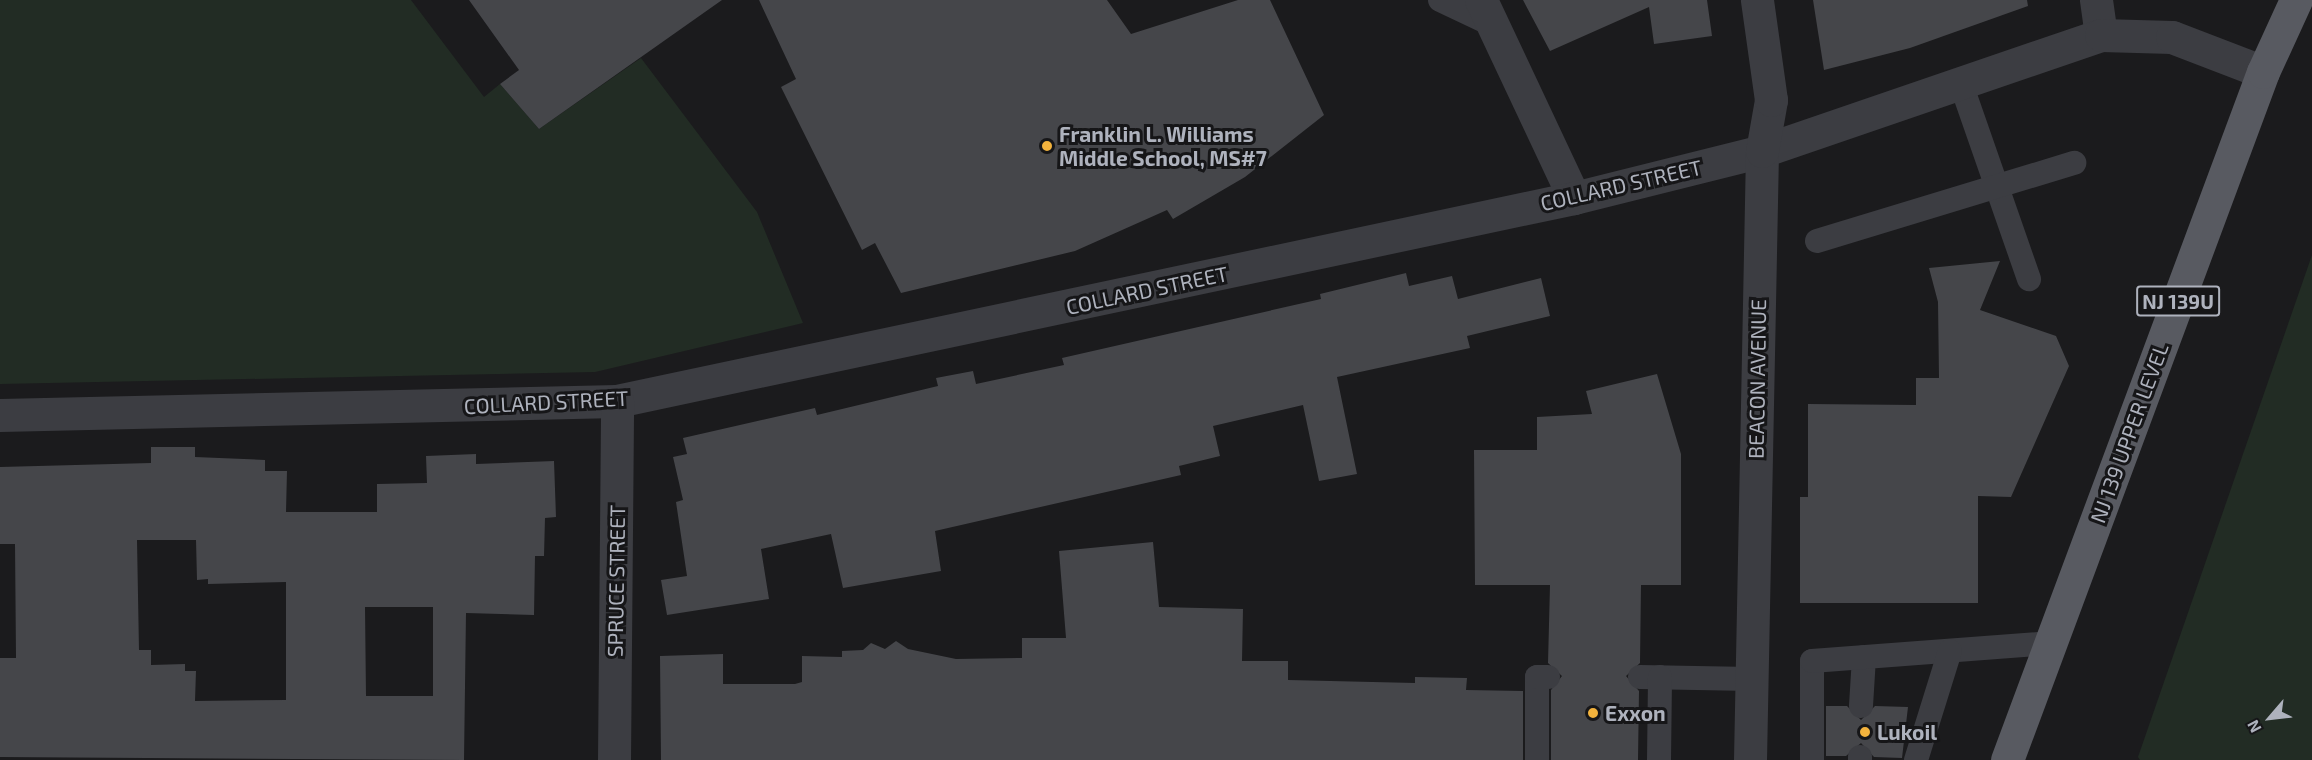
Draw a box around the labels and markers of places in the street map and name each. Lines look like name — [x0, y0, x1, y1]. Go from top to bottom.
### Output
place label: Franklin L. Williams Middle School, MS#7 — [1059, 121, 1267, 171]
marker: Franklin L. Williams Middle School, MS#7 — [1040, 139, 1054, 153]
place label: Exxon — [1605, 700, 1666, 726]
marker: Exxon — [1586, 706, 1600, 720]
place label: Lukoil — [1877, 719, 1937, 745]
marker: Lukoil — [1858, 725, 1872, 739]

